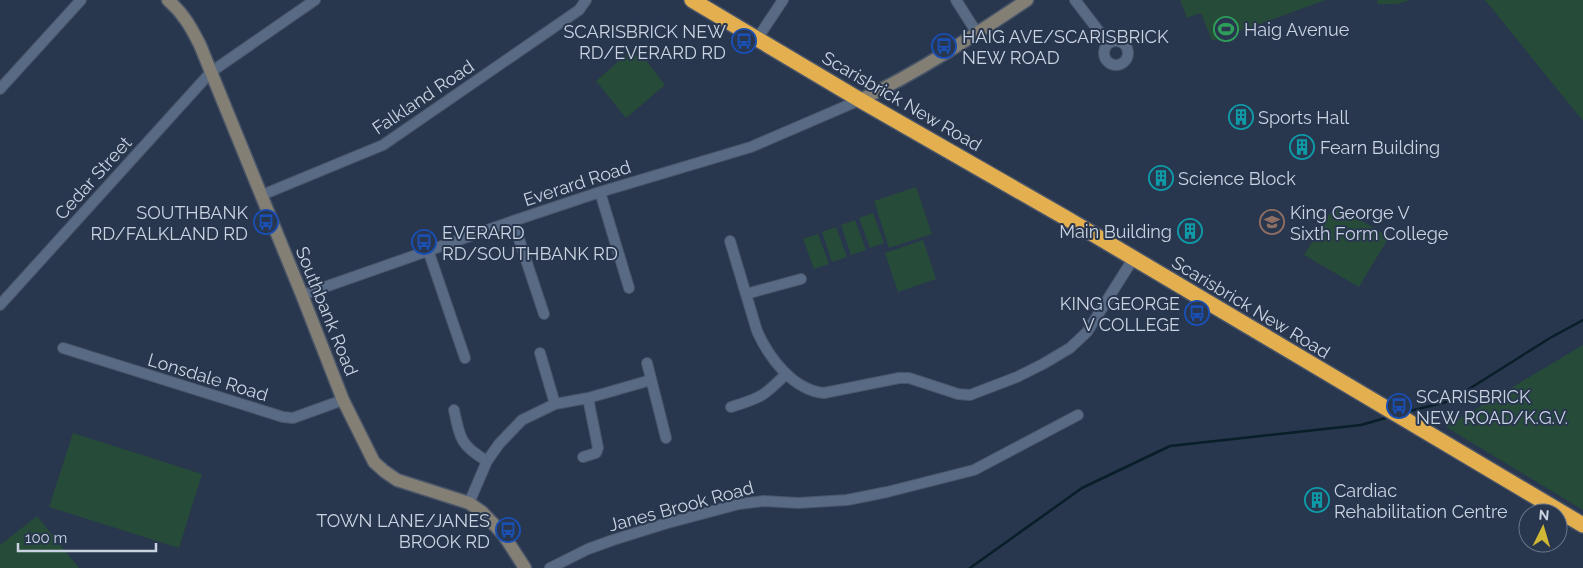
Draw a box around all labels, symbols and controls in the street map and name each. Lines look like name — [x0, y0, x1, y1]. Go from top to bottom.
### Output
sports icon: Haig Avenue — [1213, 16, 1239, 42]
place label: Haig Avenue — [1244, 19, 1350, 40]
place label: SCARISBRICK NEW RD/EVERARD RD — [563, 21, 726, 63]
place label: HAIG AVE/SCARISBRICK NEW ROAD — [962, 26, 1169, 68]
bus stop icon: SCARISBRICK NEW RD/EVERARD RD — [731, 28, 757, 54]
bus stop icon: HAIG AVE/SCARISBRICK NEW ROAD — [931, 33, 957, 59]
street label: Scarisbrick New Road — [818, 47, 986, 155]
street label: Falkland Road — [368, 55, 478, 139]
building icon: Sports Hall — [1228, 104, 1254, 130]
place label: Sports Hall — [1258, 107, 1349, 128]
street label: Cedar Street — [50, 132, 136, 224]
building icon: Fearn Building — [1289, 134, 1315, 160]
place label: Fearn Building — [1320, 137, 1440, 158]
street label: Everard Road — [521, 156, 633, 210]
building icon: Science Block — [1148, 165, 1174, 191]
place label: Science Block — [1178, 168, 1296, 189]
place label: SOUTHBANK RD/FALKLAND RD — [91, 202, 248, 244]
place label: King George V Sixth Form College — [1290, 202, 1449, 244]
bus stop icon: SOUTHBANK RD/FALKLAND RD — [253, 209, 279, 235]
school or university icon: King George V Sixth Form College — [1259, 209, 1285, 235]
building icon: Main Building — [1177, 218, 1203, 244]
place label: Main Building — [1059, 221, 1172, 242]
place label: EVERARD RD/SOUTHBANK RD — [442, 222, 618, 264]
bus stop icon: EVERARD RD/SOUTHBANK RD — [411, 229, 437, 255]
street label: Southbank Road — [291, 243, 363, 379]
street label: Scarisbrick New Road — [1168, 251, 1334, 363]
place label: KING GEORGE V COLLEGE — [1060, 293, 1180, 335]
bus stop icon: KING GEORGE V COLLEGE — [1184, 300, 1210, 326]
street label: Lonsdale Road — [145, 349, 271, 405]
place label: SCARISBRICK NEW ROAD/K.G.V. — [1416, 386, 1568, 428]
bus stop icon: SCARISBRICK NEW ROAD/K.G.V. — [1386, 393, 1412, 419]
street label: Janes Brook Road — [606, 477, 756, 535]
place label: Cardiac Rehabilitation Centre — [1334, 480, 1508, 522]
building icon: Cardiac Rehabilitation Centre — [1304, 487, 1330, 513]
north arrow — [1518, 503, 1568, 553]
text: N — [1538, 507, 1550, 523]
place label: TOWN LANE/JANES BROOK RD — [316, 510, 490, 552]
bus stop icon: TOWN LANE/JANES BROOK RD — [495, 517, 521, 543]
scale bar — [18, 520, 155, 552]
text: 100 m — [25, 529, 67, 547]

